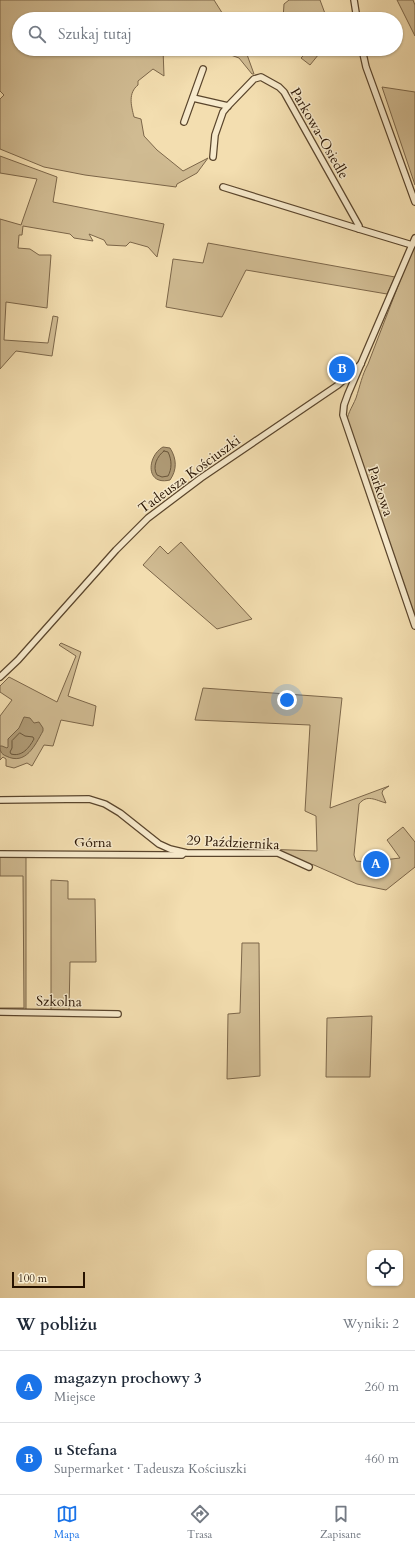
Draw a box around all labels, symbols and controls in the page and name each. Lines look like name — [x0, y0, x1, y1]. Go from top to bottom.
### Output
search box — [12, 12, 403, 56]
icon: search — [26, 23, 48, 45]
text: Szukaj tutaj — [58, 24, 132, 44]
street label: Parkowa-Osiedle — [286, 84, 353, 182]
pin: B — [329, 354, 355, 384]
street label: Tadeusza Kościuszki — [135, 431, 244, 518]
street label: Parkowa — [363, 464, 398, 519]
your location — [277, 690, 297, 710]
street label: 29 Października — [186, 831, 280, 854]
street label: Górna — [74, 833, 112, 852]
pin: A — [363, 849, 389, 879]
street label: Szkolna — [36, 992, 82, 1011]
map controls — [367, 1250, 403, 1286]
button: locate — [367, 1250, 403, 1286]
scale bar — [12, 1270, 85, 1289]
text: 100 m — [18, 1271, 47, 1286]
text: W pobliżu — [16, 1313, 97, 1336]
text: Wyniki: 2 — [343, 1315, 399, 1333]
text: magazyn prochowy 3 — [54, 1368, 202, 1388]
text: A — [24, 1378, 34, 1396]
text: 260 m — [365, 1378, 399, 1396]
text: Miejsce — [54, 1388, 96, 1406]
text: u Stefana — [54, 1440, 117, 1460]
text: B — [24, 1450, 34, 1468]
text: 460 m — [365, 1450, 399, 1468]
text: Supermarket · Tadeusza Kościuszki — [54, 1460, 247, 1478]
tab: Mapa — [54, 1503, 80, 1542]
tab: Trasa — [187, 1503, 212, 1542]
tab: Zapisane — [320, 1503, 361, 1542]

